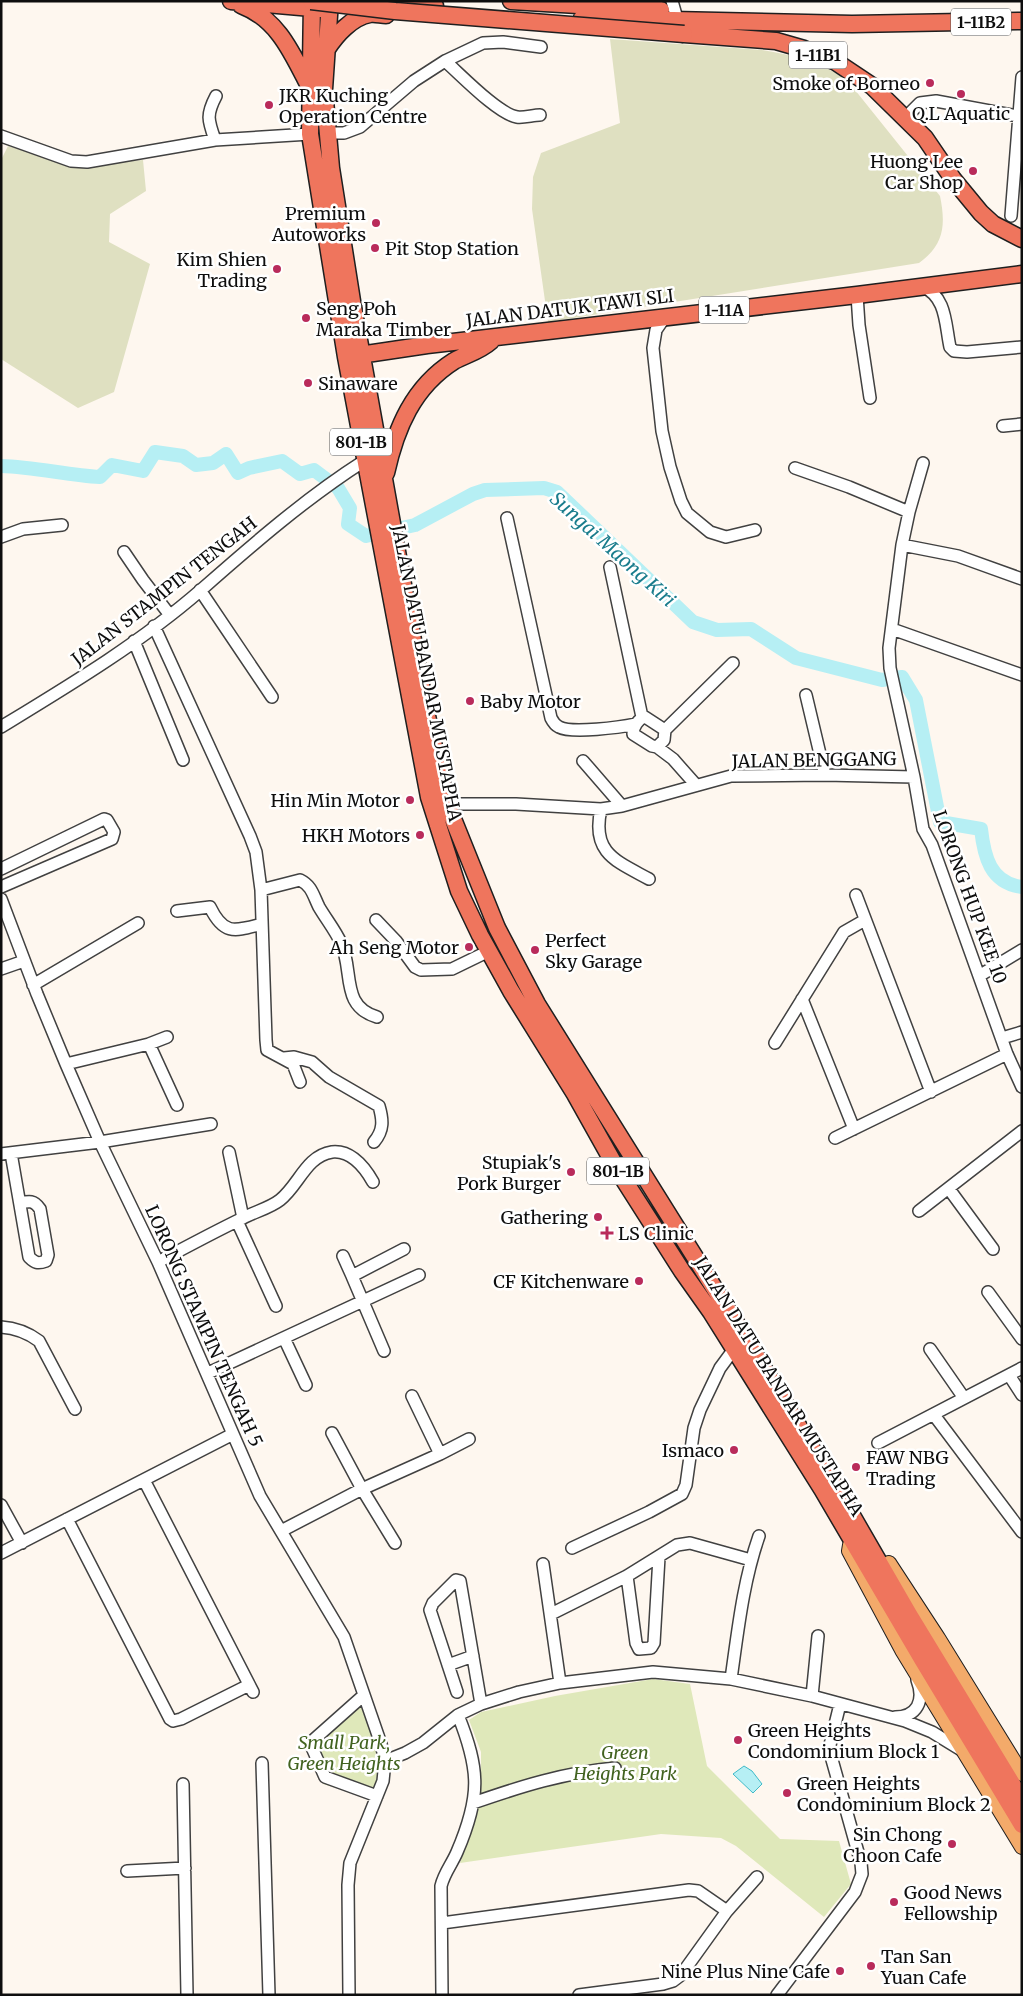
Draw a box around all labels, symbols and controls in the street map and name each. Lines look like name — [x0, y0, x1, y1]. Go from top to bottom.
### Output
road number: 1-11B2 — [951, 8, 1011, 36]
road number: 1-11B1 — [789, 42, 847, 68]
place label: Smoke of Borneo — [772, 72, 920, 95]
marker: Smoke of Borneo — [924, 77, 936, 89]
place label: JKR Kuching Operation Centre — [278, 84, 427, 128]
marker: Q.L Aquatic — [955, 88, 967, 100]
marker: JKR Kuching Operation Centre — [263, 99, 275, 111]
place label: Q.L Aquatic — [912, 102, 1010, 125]
place label: Huong Lee Car Shop — [870, 150, 963, 194]
marker: Huong Lee Car Shop — [967, 165, 979, 177]
place label: Premium Autoworks — [271, 202, 366, 246]
marker: Premium Autoworks — [370, 217, 382, 229]
place label: Pit Stop Station — [385, 237, 519, 260]
marker: Pit Stop Station — [369, 242, 381, 254]
place label: Kim Shien Trading — [177, 248, 267, 292]
marker: Kim Shien Trading — [271, 263, 283, 275]
street label: JALAN DATUK TAWI SLI — [464, 284, 675, 332]
road number: 1-11A — [699, 296, 749, 324]
place label: Seng Poh Maraka Timber — [316, 297, 451, 341]
marker: Seng Poh Maraka Timber — [300, 312, 312, 324]
place label: Sinaware — [318, 372, 398, 395]
marker: Sinaware — [302, 377, 314, 389]
road number: 801-1B — [330, 428, 392, 456]
water label: Sungai Maong Kiri — [545, 486, 681, 612]
street label: JALAN STAMPIN TENGAH — [66, 511, 261, 671]
street label: JALAN DATU BANDAR MUSTAPHA — [387, 522, 467, 824]
place label: Baby Motor — [480, 690, 581, 713]
marker: Baby Motor — [464, 695, 476, 707]
street label: JALAN BENGGANG — [730, 747, 897, 773]
place label: Hin Min Motor — [270, 789, 400, 812]
marker: Hin Min Motor — [404, 794, 416, 806]
street label: LORONG HUP KEE 10 — [928, 807, 1012, 987]
place label: HKH Motors — [302, 824, 410, 847]
marker: HKH Motors — [414, 829, 426, 841]
place label: Perfect Sky Garage — [545, 929, 642, 973]
place label: Ah Seng Motor — [329, 936, 459, 959]
marker: Ah Seng Motor — [463, 941, 475, 953]
marker: Perfect Sky Garage — [529, 944, 541, 956]
place label: Stupiak's Pork Burger — [457, 1151, 561, 1195]
road number: 801-1B — [587, 1158, 649, 1184]
marker: Stupiak's Pork Burger — [565, 1166, 577, 1178]
street label: LORONG STAMPIN TENGAH 5 — [140, 1201, 268, 1451]
place label: Gathering — [501, 1206, 588, 1229]
marker: Gathering — [592, 1211, 604, 1223]
place label: LS Clinic — [618, 1222, 694, 1245]
marker: LS Clinic — [600, 1226, 614, 1240]
street label: JALAN DATU BANDAR MUSTAPHA — [689, 1251, 869, 1520]
place label: CF Kitchenware — [493, 1270, 629, 1293]
marker: CF Kitchenware — [633, 1275, 645, 1287]
place label: Ismaco — [662, 1439, 724, 1462]
marker: Ismaco — [728, 1444, 740, 1456]
place label: FAW NBG Trading — [866, 1446, 948, 1490]
marker: FAW NBG Trading — [850, 1461, 862, 1473]
place label: Green Heights Condominium Block 1 — [748, 1719, 939, 1763]
park label: Small Park, Green Heights — [287, 1731, 401, 1775]
marker: Green Heights Condominium Block 1 — [732, 1734, 744, 1746]
park label: Green Heights Park — [572, 1741, 677, 1785]
place label: Green Heights Condominium Block 2 — [797, 1772, 991, 1816]
marker: Green Heights Condominium Block 2 — [781, 1787, 793, 1799]
place label: Sin Chong Choon Cafe — [843, 1823, 942, 1867]
marker: Sin Chong Choon Cafe — [946, 1838, 958, 1850]
place label: Good News Fellowship — [904, 1881, 1002, 1925]
marker: Good News Fellowship — [888, 1896, 900, 1908]
place label: Tan San Yuan Cafe — [880, 1945, 966, 1989]
place label: Nine Plus Nine Cafe — [661, 1960, 830, 1983]
marker: Tan San Yuan Cafe — [865, 1960, 877, 1972]
marker: Nine Plus Nine Cafe — [834, 1965, 846, 1977]

